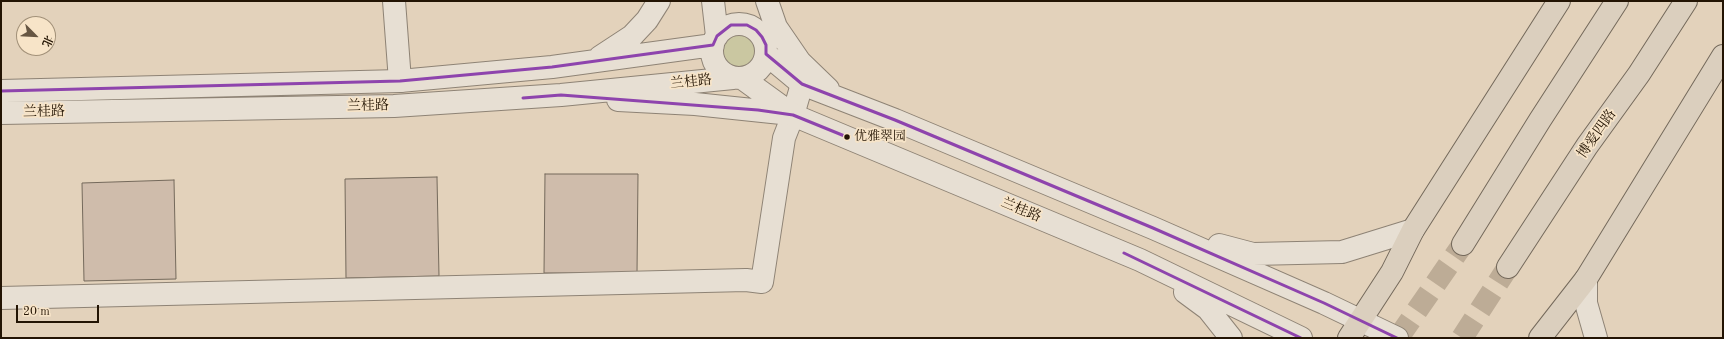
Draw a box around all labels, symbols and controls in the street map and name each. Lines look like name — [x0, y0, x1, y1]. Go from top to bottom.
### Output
north arrow — [16, 16, 56, 56]
text: 北 — [39, 33, 54, 48]
street label: 兰桂路 — [669, 71, 713, 93]
street label: 兰桂路 — [347, 97, 389, 115]
street label: 兰桂路 — [23, 103, 65, 121]
street label: 博爱四路 — [1574, 106, 1620, 162]
place label: 优雅翠园 — [854, 129, 906, 145]
marker: 优雅翠园 — [842, 132, 852, 142]
street label: 兰桂路 — [998, 194, 1044, 226]
scale bar — [18, 297, 101, 323]
text: 20 m — [23, 306, 50, 318]

